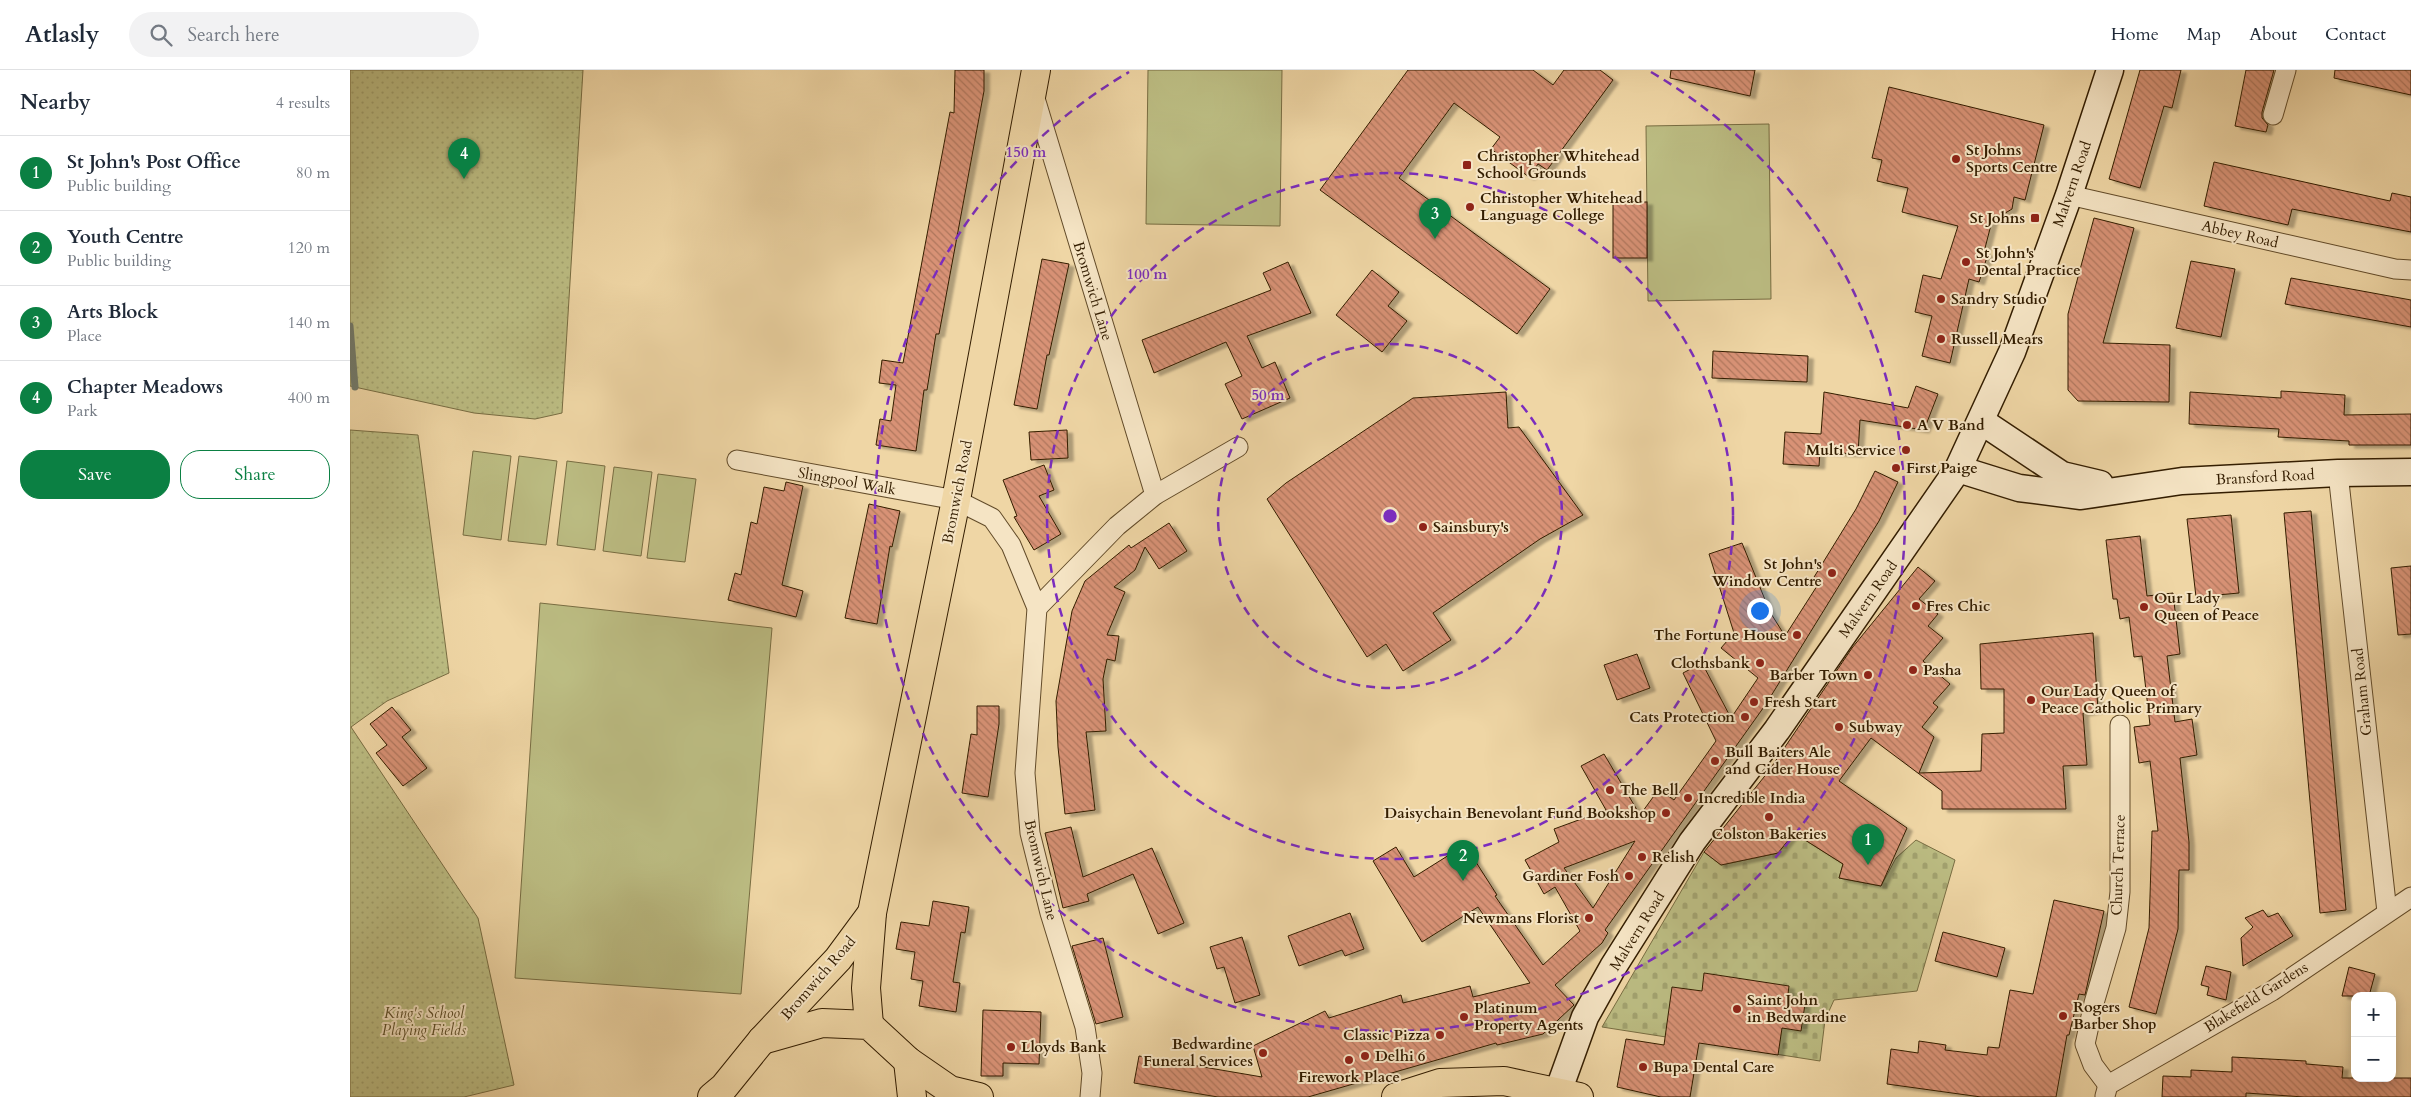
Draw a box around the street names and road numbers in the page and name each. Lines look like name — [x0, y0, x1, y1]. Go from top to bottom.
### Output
street label: Malvern Road — [2048, 138, 2096, 230]
street label: Abbey Road — [2199, 215, 2281, 253]
street label: Bromwich Lane — [1068, 239, 1118, 343]
street label: Bromwich Road — [937, 439, 977, 545]
street label: Slingpool Walk — [796, 463, 898, 499]
street label: Bransford Road — [2215, 464, 2315, 490]
street label: Malvern Road — [1834, 556, 1902, 642]
street label: Graham Road — [2347, 647, 2377, 737]
street label: Church Terrace — [2106, 814, 2130, 916]
street label: Bromwich Lane — [1020, 818, 1062, 922]
street label: Malvern Road — [1605, 888, 1669, 974]
street label: Bromwich Road — [776, 932, 860, 1024]
street label: Blakefield Gardens — [2200, 957, 2312, 1037]

